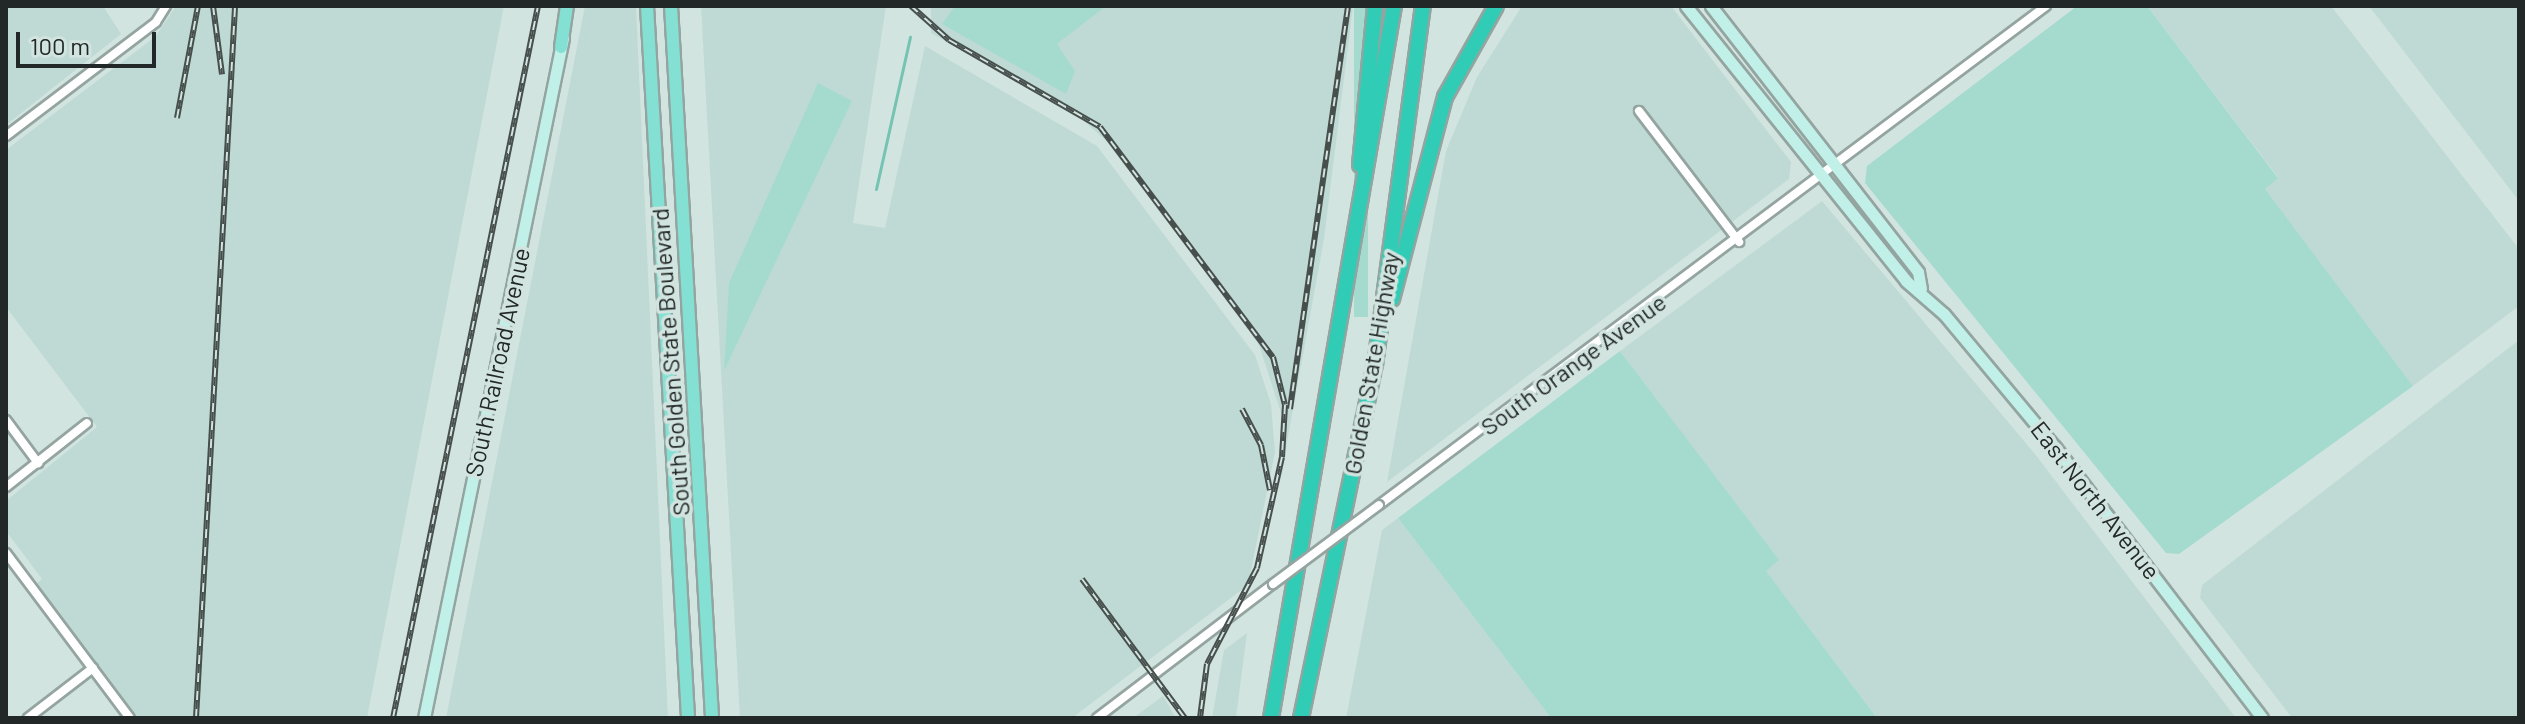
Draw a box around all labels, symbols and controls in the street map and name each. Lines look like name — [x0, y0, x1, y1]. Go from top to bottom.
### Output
scale bar — [20, 16, 160, 66]
text: 100 m — [30, 31, 90, 60]
street label: South Golden State Boulevard — [645, 207, 695, 517]
street label: South Railroad Avenue — [459, 245, 535, 479]
street label: Golden State Highway — [1337, 250, 1405, 476]
street label: South Orange Avenue — [1475, 287, 1671, 441]
street label: East North Avenue — [2025, 415, 2167, 585]

